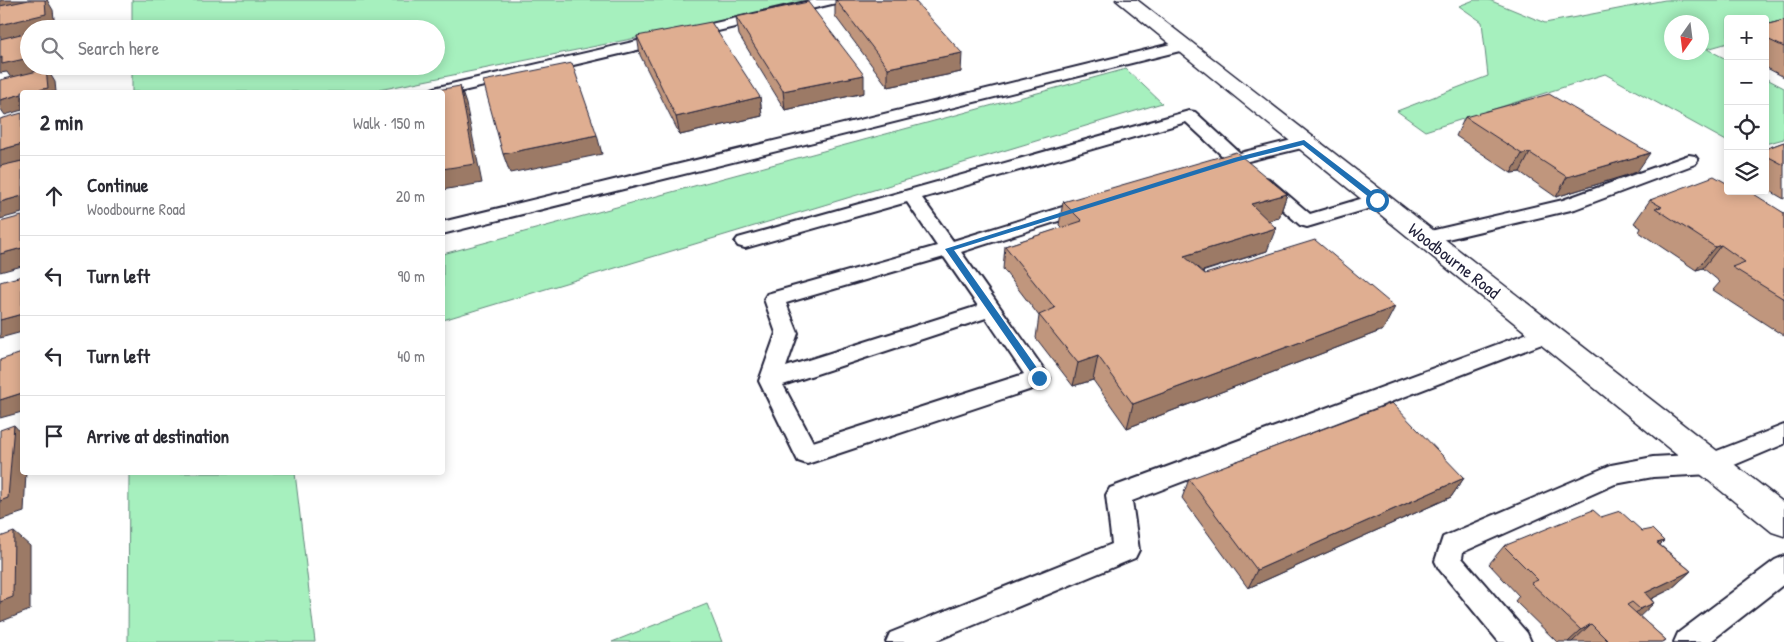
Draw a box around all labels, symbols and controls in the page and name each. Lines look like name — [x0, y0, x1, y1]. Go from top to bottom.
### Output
north arrow — [1664, 15, 1709, 60]
map controls — [1724, 15, 1769, 195]
button: + — [1724, 15, 1769, 60]
search box — [20, 20, 445, 75]
icon: search — [38, 34, 66, 62]
text: Search here — [78, 35, 159, 61]
button: − — [1724, 60, 1769, 105]
button: locate — [1724, 105, 1769, 150]
text: 2 min — [40, 108, 83, 137]
text: Walk · 150 m — [353, 112, 425, 134]
button: layers — [1724, 150, 1769, 195]
text: Continue — [87, 172, 148, 198]
icon: ahead — [40, 182, 68, 210]
text: 20 m — [396, 185, 425, 207]
route start — [1366, 189, 1389, 212]
text: Woodbourne Road — [87, 198, 185, 220]
street label: Woodbourne Road — [1403, 217, 1505, 304]
icon: left — [40, 262, 68, 290]
text: Turn left — [87, 263, 150, 289]
text: 90 m — [397, 265, 425, 287]
icon: left — [40, 342, 68, 370]
text: Turn left — [87, 343, 150, 369]
text: 40 m — [397, 345, 425, 367]
route end — [1028, 367, 1051, 390]
icon: arrive — [40, 422, 68, 450]
text: Arrive at destination — [87, 423, 229, 449]

